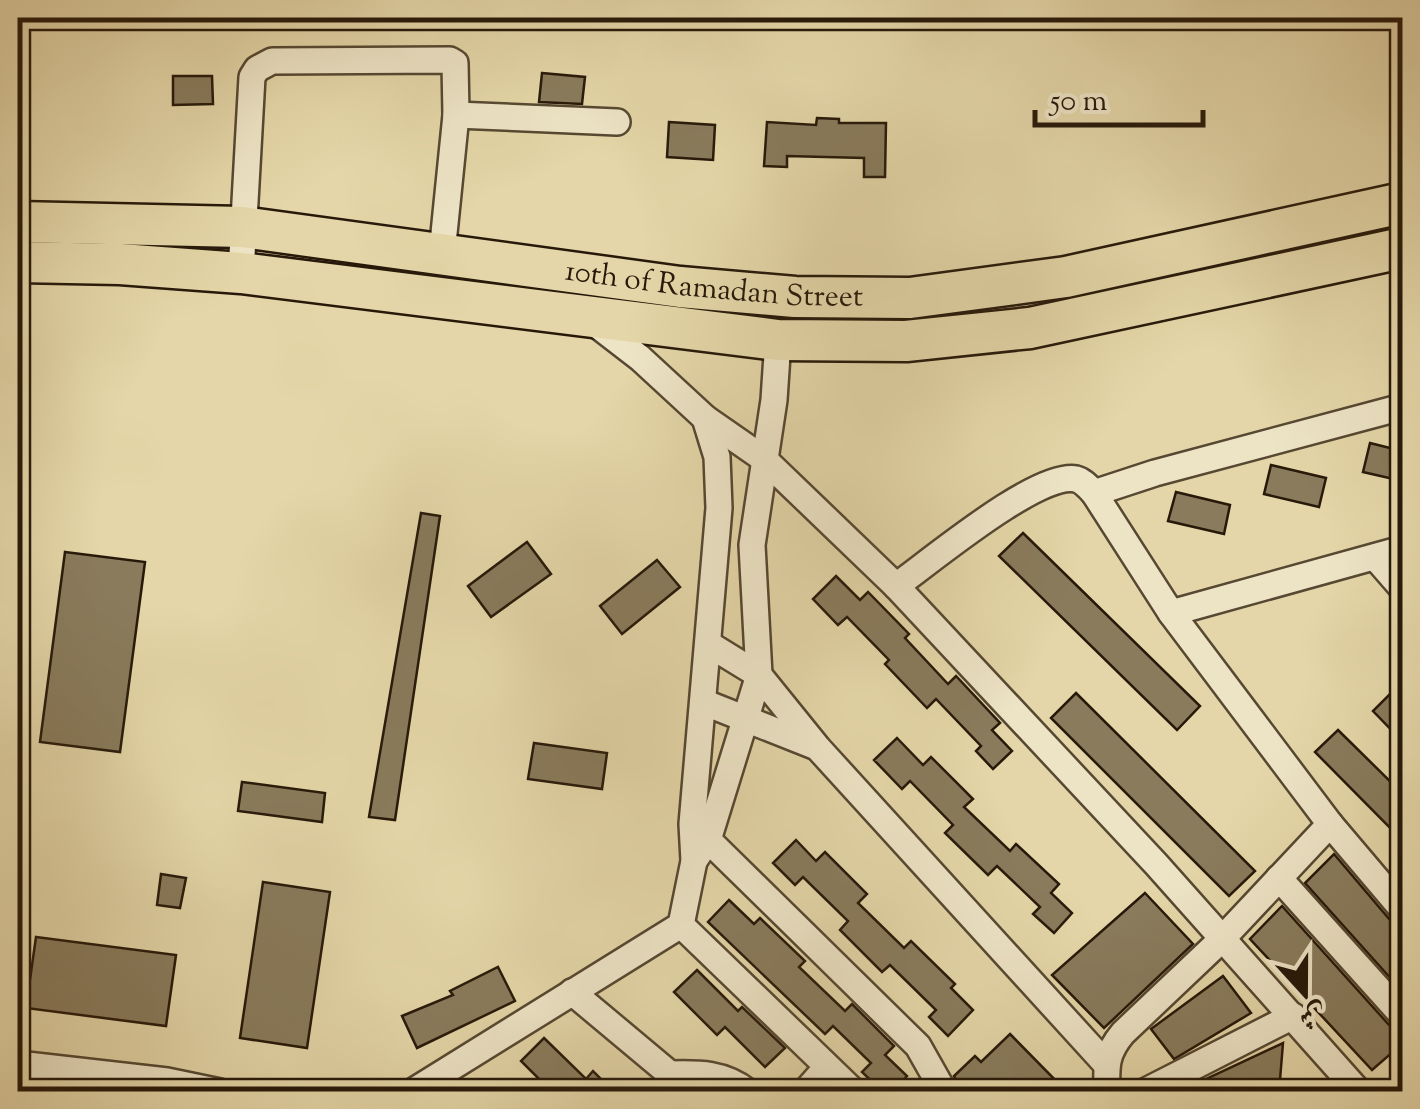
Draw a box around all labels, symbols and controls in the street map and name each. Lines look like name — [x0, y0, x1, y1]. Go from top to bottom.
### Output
scale bar — [1035, 65, 1202, 127]
text: 50 m — [1048, 81, 1108, 124]
street label: 10th of Ramadan Street — [562, 250, 863, 319]
north arrow — [1255, 944, 1355, 1044]
text: ش — [1293, 991, 1333, 1038]

